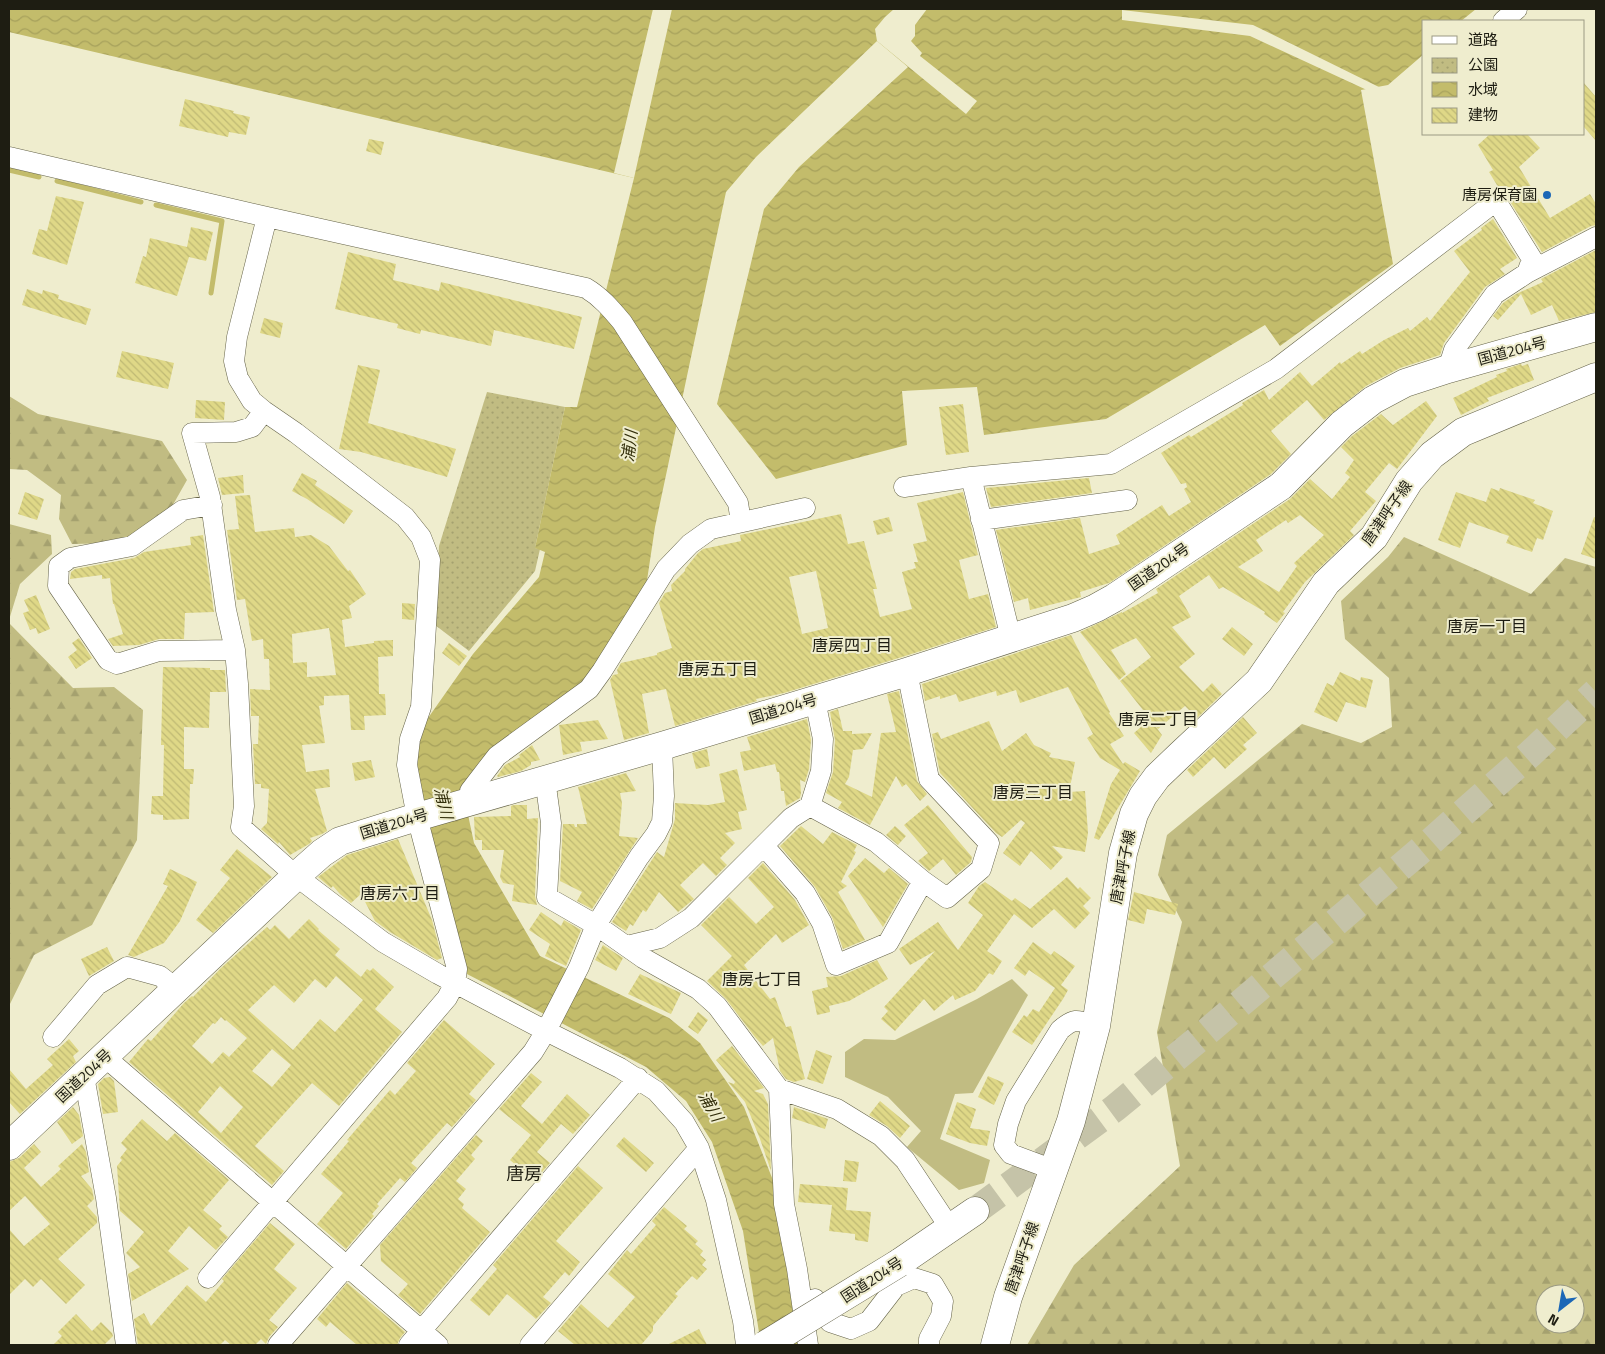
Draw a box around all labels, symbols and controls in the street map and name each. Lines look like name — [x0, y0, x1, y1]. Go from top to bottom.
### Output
legend — [1422, 20, 1585, 135]
text: 道路 — [1468, 28, 1498, 51]
text: 公園 — [1468, 53, 1498, 76]
text: 水域 — [1468, 78, 1498, 101]
text: 建物 — [1468, 103, 1498, 126]
place label: 唐房保育園 — [1462, 183, 1537, 206]
marker: 唐房保育園 — [1541, 189, 1553, 201]
street label: 国道204号 — [1475, 330, 1549, 371]
water label: 浦川 — [615, 427, 643, 463]
street label: 唐津呼子線 — [1356, 475, 1418, 550]
street label: 国道204号 — [1123, 537, 1194, 596]
district label: 唐房一丁目 — [1447, 614, 1527, 638]
district label: 唐房四丁目 — [812, 633, 892, 657]
district label: 唐房五丁目 — [678, 657, 758, 681]
street label: 国道204号 — [746, 687, 820, 730]
district label: 唐房二丁目 — [1118, 707, 1198, 731]
district label: 唐房三丁目 — [993, 780, 1073, 804]
water label: 浦川 — [429, 785, 460, 823]
street label: 国道204号 — [357, 802, 431, 845]
street label: 唐津呼子線 — [1104, 828, 1141, 906]
district label: 唐房六丁目 — [360, 881, 440, 905]
district label: 唐房七丁目 — [722, 967, 802, 991]
street label: 国道204号 — [50, 1043, 117, 1108]
water label: 浦川 — [693, 1086, 730, 1128]
district label: 唐房 — [506, 1160, 542, 1187]
street label: 唐津呼子線 — [998, 1219, 1045, 1297]
street label: 国道204号 — [836, 1251, 907, 1308]
north arrow — [1535, 1284, 1585, 1334]
text: N — [1543, 1309, 1563, 1332]

